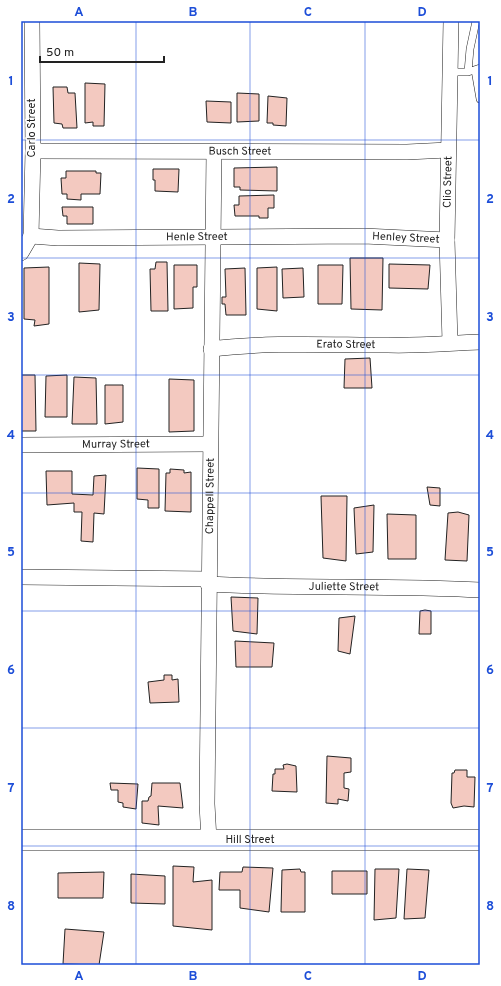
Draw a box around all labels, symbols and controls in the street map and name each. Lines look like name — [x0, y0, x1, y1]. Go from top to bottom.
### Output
text: A — [74, 5, 84, 21]
text: B — [189, 5, 198, 21]
text: C — [304, 5, 312, 21]
text: D — [417, 5, 427, 21]
scale bar — [40, 38, 164, 64]
text: 50 m — [46, 45, 74, 61]
text: 1 — [8, 74, 14, 90]
text: 1 — [487, 74, 493, 90]
street label: Carlo Street — [25, 98, 39, 158]
street label: Busch Street — [208, 144, 272, 159]
street label: Clio Street — [441, 156, 456, 208]
text: 2 — [7, 192, 15, 208]
text: 2 — [486, 192, 494, 208]
street label: Henley Street — [372, 229, 440, 247]
street label: Henle Street — [166, 230, 228, 244]
text: 3 — [7, 310, 15, 326]
text: 3 — [486, 310, 494, 326]
street label: Erato Street — [316, 337, 376, 352]
text: 4 — [7, 428, 15, 444]
text: 4 — [486, 428, 494, 444]
street label: Murray Street — [82, 437, 150, 452]
street label: Chappell Street — [203, 458, 218, 534]
text: 5 — [7, 545, 15, 561]
text: 5 — [486, 545, 494, 561]
street label: Juliette Street — [309, 580, 379, 594]
text: 6 — [7, 663, 15, 679]
text: 6 — [486, 663, 494, 679]
text: 7 — [8, 781, 15, 797]
text: 7 — [487, 781, 494, 797]
street label: Hill Street — [225, 833, 275, 847]
text: 8 — [7, 899, 15, 915]
text: 8 — [486, 899, 494, 915]
text: A — [74, 969, 84, 985]
text: B — [189, 969, 198, 985]
text: C — [304, 969, 312, 985]
text: D — [417, 969, 427, 985]

